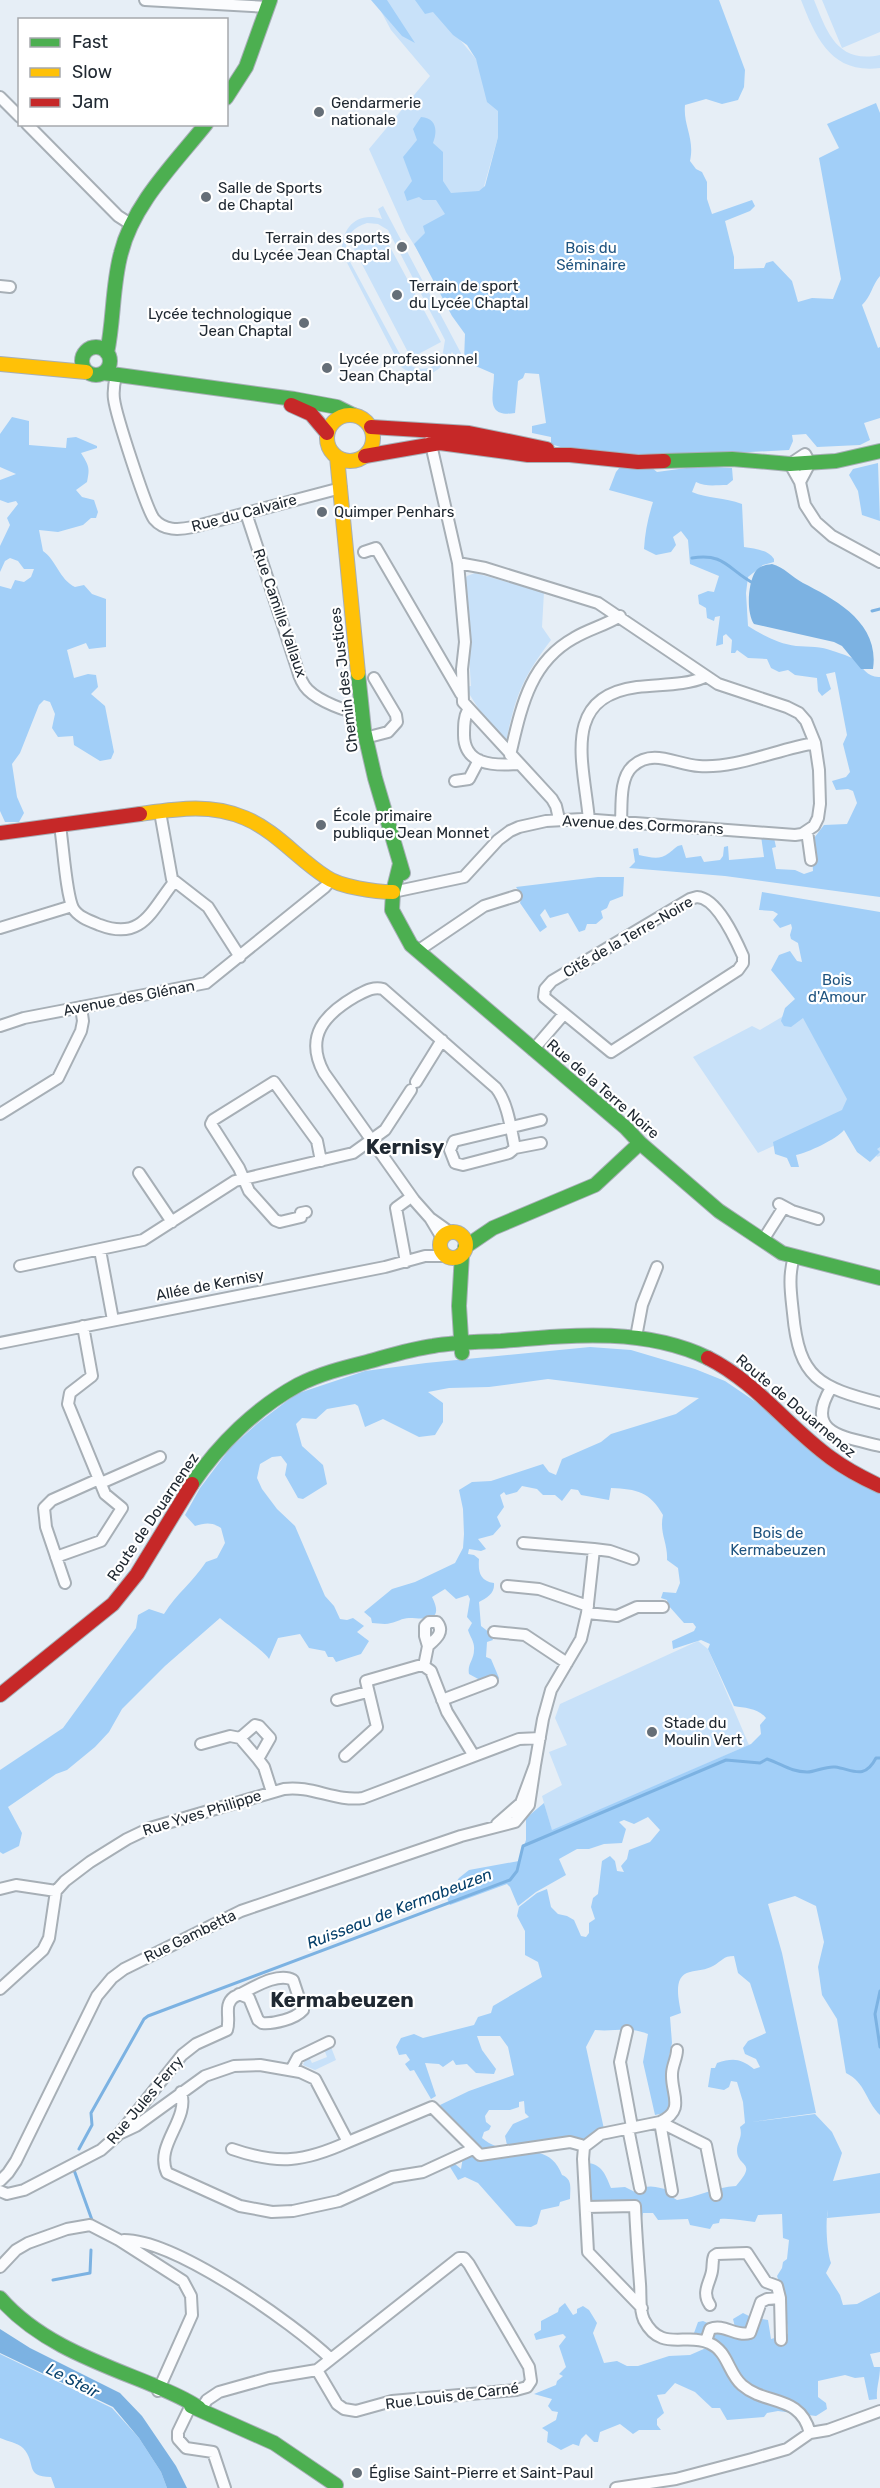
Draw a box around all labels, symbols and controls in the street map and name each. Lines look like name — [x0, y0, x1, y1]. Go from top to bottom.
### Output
legend — [18, 18, 228, 126]
text: Fast — [72, 31, 108, 53]
text: Slow — [72, 61, 112, 83]
text: Jam — [72, 91, 109, 113]
place label: Gendarmerie nationale — [331, 94, 421, 129]
marker: Gendarmerie nationale — [312, 105, 326, 119]
place label: Salle de Sports de Chaptal — [218, 179, 322, 214]
marker: Salle de Sports de Chaptal — [199, 190, 213, 204]
place label: Terrain des sports du Lycée Jean Chaptal — [232, 229, 390, 264]
park label: Bois du Séminaire — [556, 239, 626, 274]
marker: Terrain des sports du Lycée Jean Chaptal — [395, 240, 409, 254]
place label: Terrain de sport du Lycée Chaptal — [409, 277, 528, 312]
marker: Terrain de sport du Lycée Chaptal — [390, 288, 404, 302]
place label: Lycée technologique Jean Chaptal — [148, 305, 292, 340]
marker: Lycée technologique Jean Chaptal — [297, 316, 311, 330]
place label: Lycée professionnel Jean Chaptal — [339, 350, 478, 385]
marker: Lycée professionnel Jean Chaptal — [320, 361, 334, 375]
street label: Rue du Calvaire — [189, 490, 299, 536]
place label: Quimper Penhars — [334, 503, 455, 521]
marker: Quimper Penhars — [315, 505, 329, 519]
street label: Rue Camille Vallaux — [250, 546, 310, 680]
street label: Chemin des Justices — [326, 606, 362, 753]
place label: École primaire publique Jean Monnet — [333, 807, 489, 842]
street label: Avenue des Cormorans — [562, 812, 725, 838]
marker: École primaire publique Jean Monnet — [314, 818, 328, 832]
street label: Cité de la Terre-Noire — [560, 892, 696, 982]
park label: Bois d'Amour — [808, 971, 866, 1006]
street label: Avenue des Glénan — [62, 976, 196, 1020]
street label: Rue de la Terre Noire — [543, 1035, 663, 1143]
district label: Kernisy — [366, 1134, 445, 1159]
street label: Allée de Kernisy — [154, 1266, 266, 1304]
street label: Route de Douarnenez — [732, 1351, 860, 1462]
street label: Route de Douarnenez — [103, 1449, 203, 1585]
park label: Bois de Kermabeuzen — [730, 1524, 826, 1559]
place label: Stade du Moulin Vert — [664, 1714, 742, 1749]
marker: Stade du Moulin Vert — [645, 1725, 659, 1739]
street label: Rue Yves Philippe — [141, 1786, 263, 1840]
water label: Ruisseau de Kermabeuzen — [304, 1864, 494, 1953]
street label: Rue Gambetta — [141, 1906, 239, 1966]
district label: Kermabeuzen — [270, 1987, 414, 2012]
street label: Rue Jules Ferry — [103, 2052, 187, 2148]
water label: Le Steir — [43, 2359, 103, 2402]
street label: Rue Louis de Carné — [384, 2379, 520, 2413]
place label: Église Saint-Pierre et Saint-Paul — [369, 2464, 593, 2482]
marker: Église Saint-Pierre et Saint-Paul — [350, 2466, 364, 2480]

